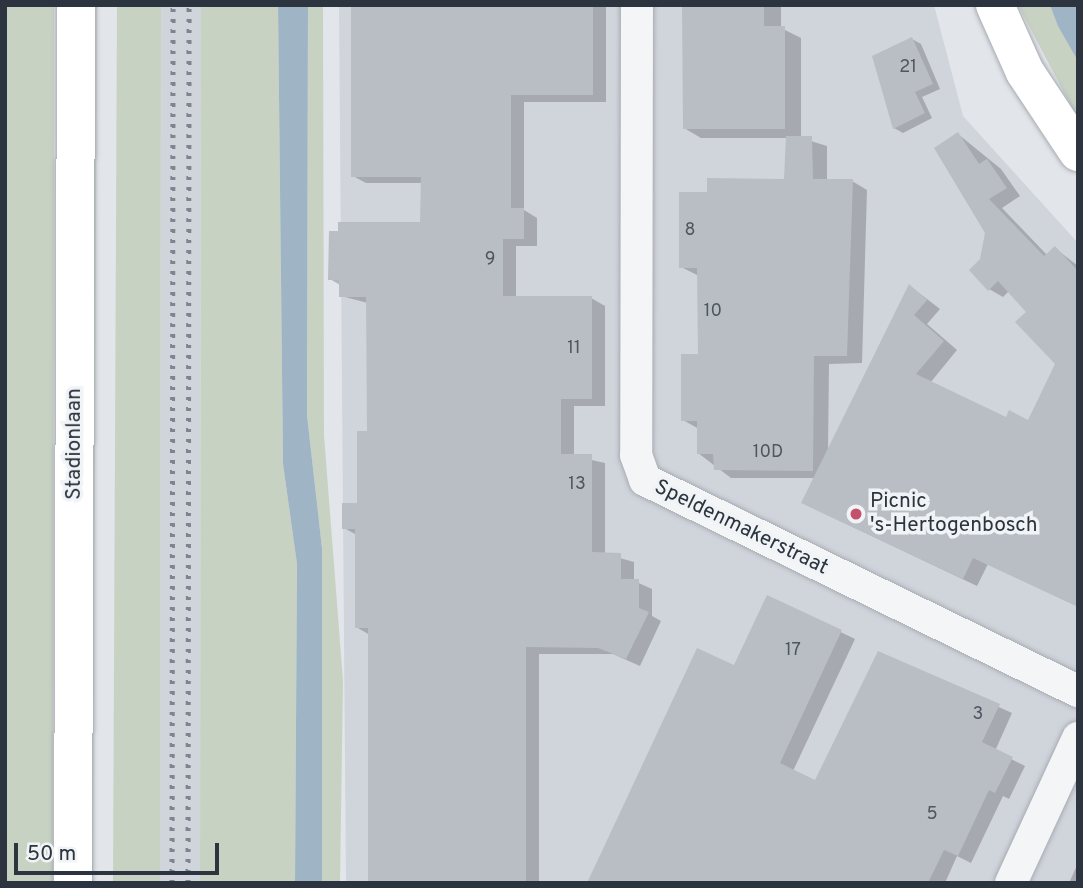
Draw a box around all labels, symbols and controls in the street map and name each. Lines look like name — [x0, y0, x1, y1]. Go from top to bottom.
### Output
house number: 21 — [899, 57, 917, 79]
house number: 8 — [685, 220, 695, 242]
house number: 9 — [485, 249, 495, 271]
house number: 10 — [704, 301, 722, 323]
house number: 11 — [567, 338, 581, 360]
street label: Stadionlaan — [62, 388, 88, 500]
house number: 10D — [753, 442, 783, 464]
house number: 13 — [568, 474, 586, 496]
street label: Speldenmakerstraat — [650, 475, 832, 581]
place label: Picnic 's-Hertogenbosch — [870, 489, 1038, 539]
marker: Picnic 's-Hertogenbosch — [848, 506, 864, 522]
house number: 17 — [785, 640, 801, 662]
house number: 3 — [973, 704, 983, 726]
house number: 5 — [926, 804, 938, 826]
scale bar — [18, 828, 222, 872]
text: 50 m — [27, 841, 76, 868]

